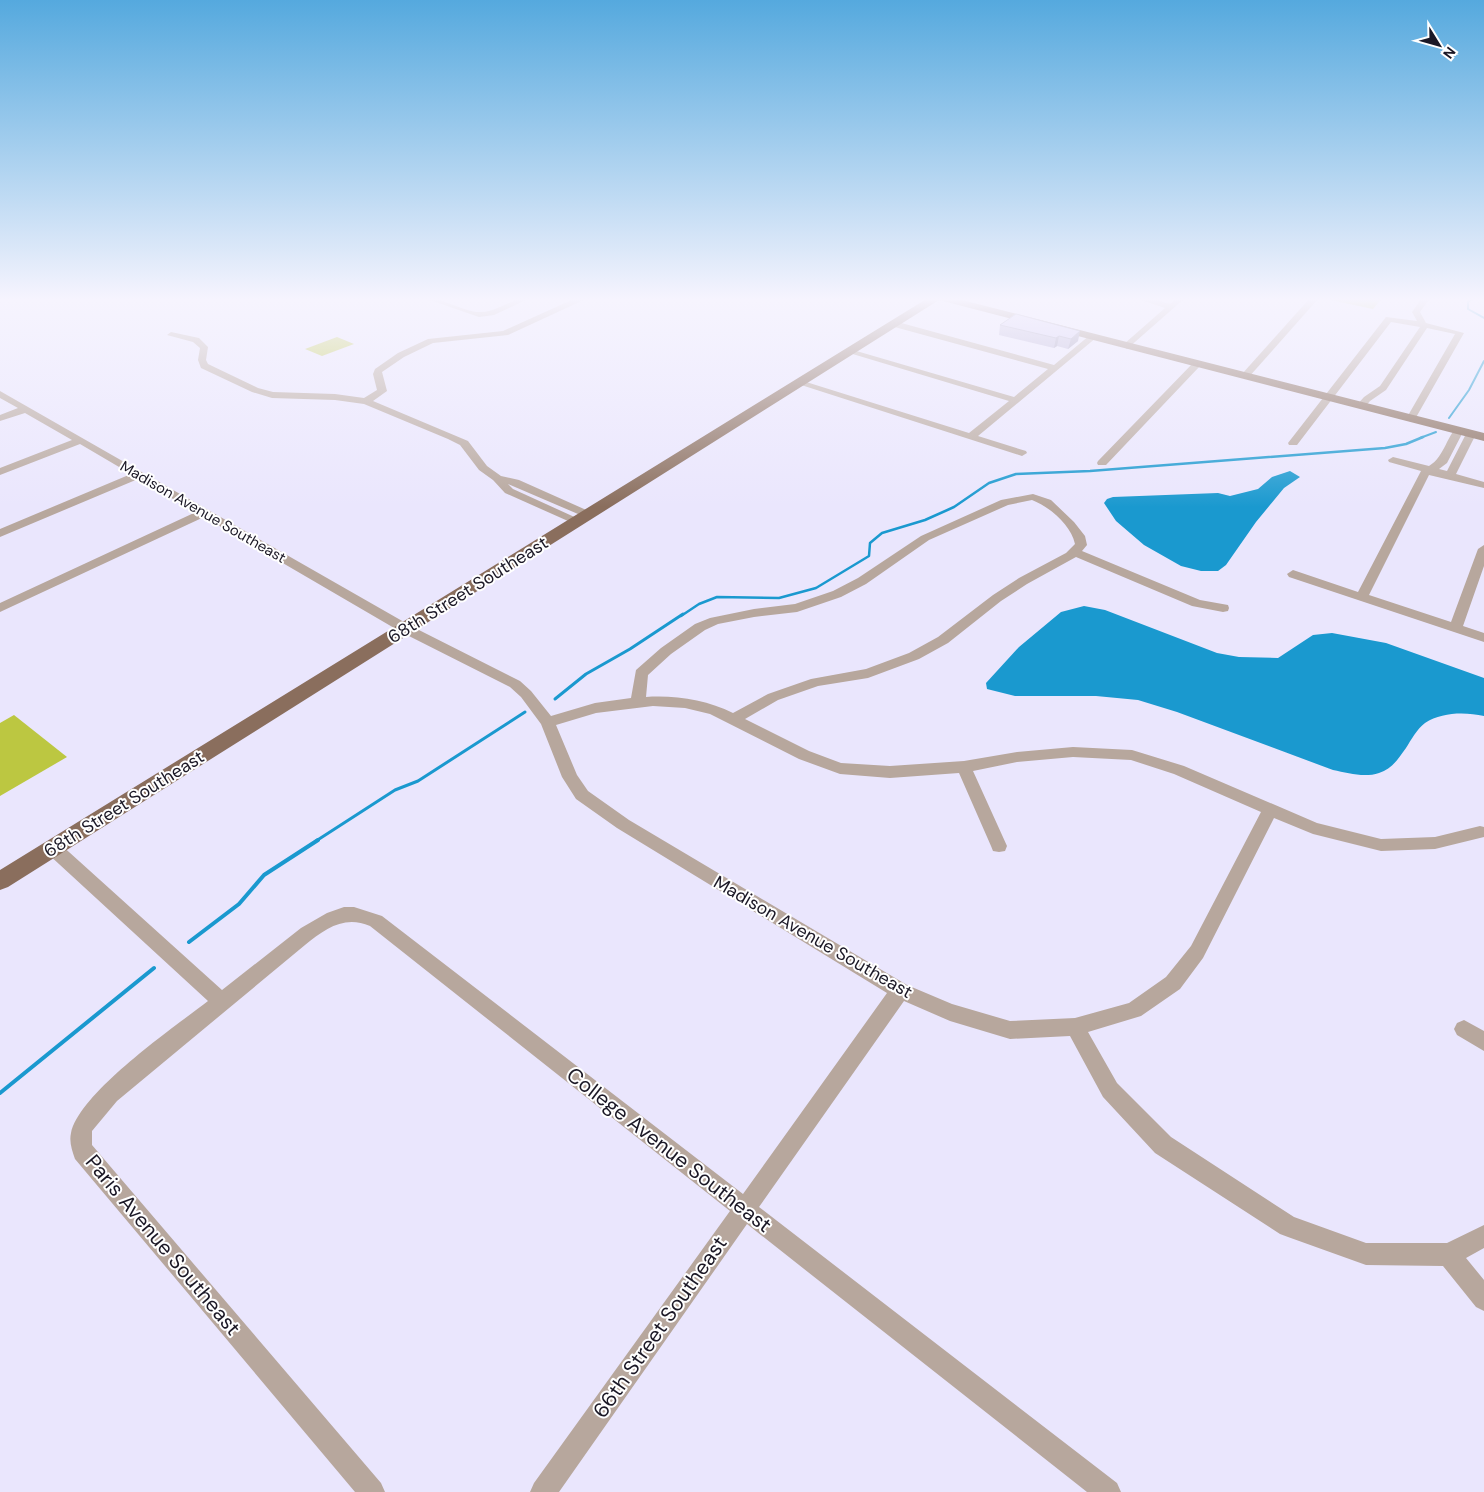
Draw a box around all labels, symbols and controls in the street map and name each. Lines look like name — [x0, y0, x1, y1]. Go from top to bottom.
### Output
north arrow — [1414, 20, 1464, 70]
text: N — [1439, 43, 1460, 62]
street label: Madison Avenue Southeast — [116, 456, 290, 568]
street label: 68th Street Southeast — [383, 531, 553, 649]
street label: 68th Street Southeast — [39, 745, 209, 863]
street label: Madison Avenue Southeast — [709, 870, 917, 1004]
street label: College Avenue Southeast — [561, 1061, 777, 1239]
street label: Paris Avenue Southeast — [79, 1149, 247, 1341]
street label: 66th Street Southeast — [587, 1230, 733, 1424]

